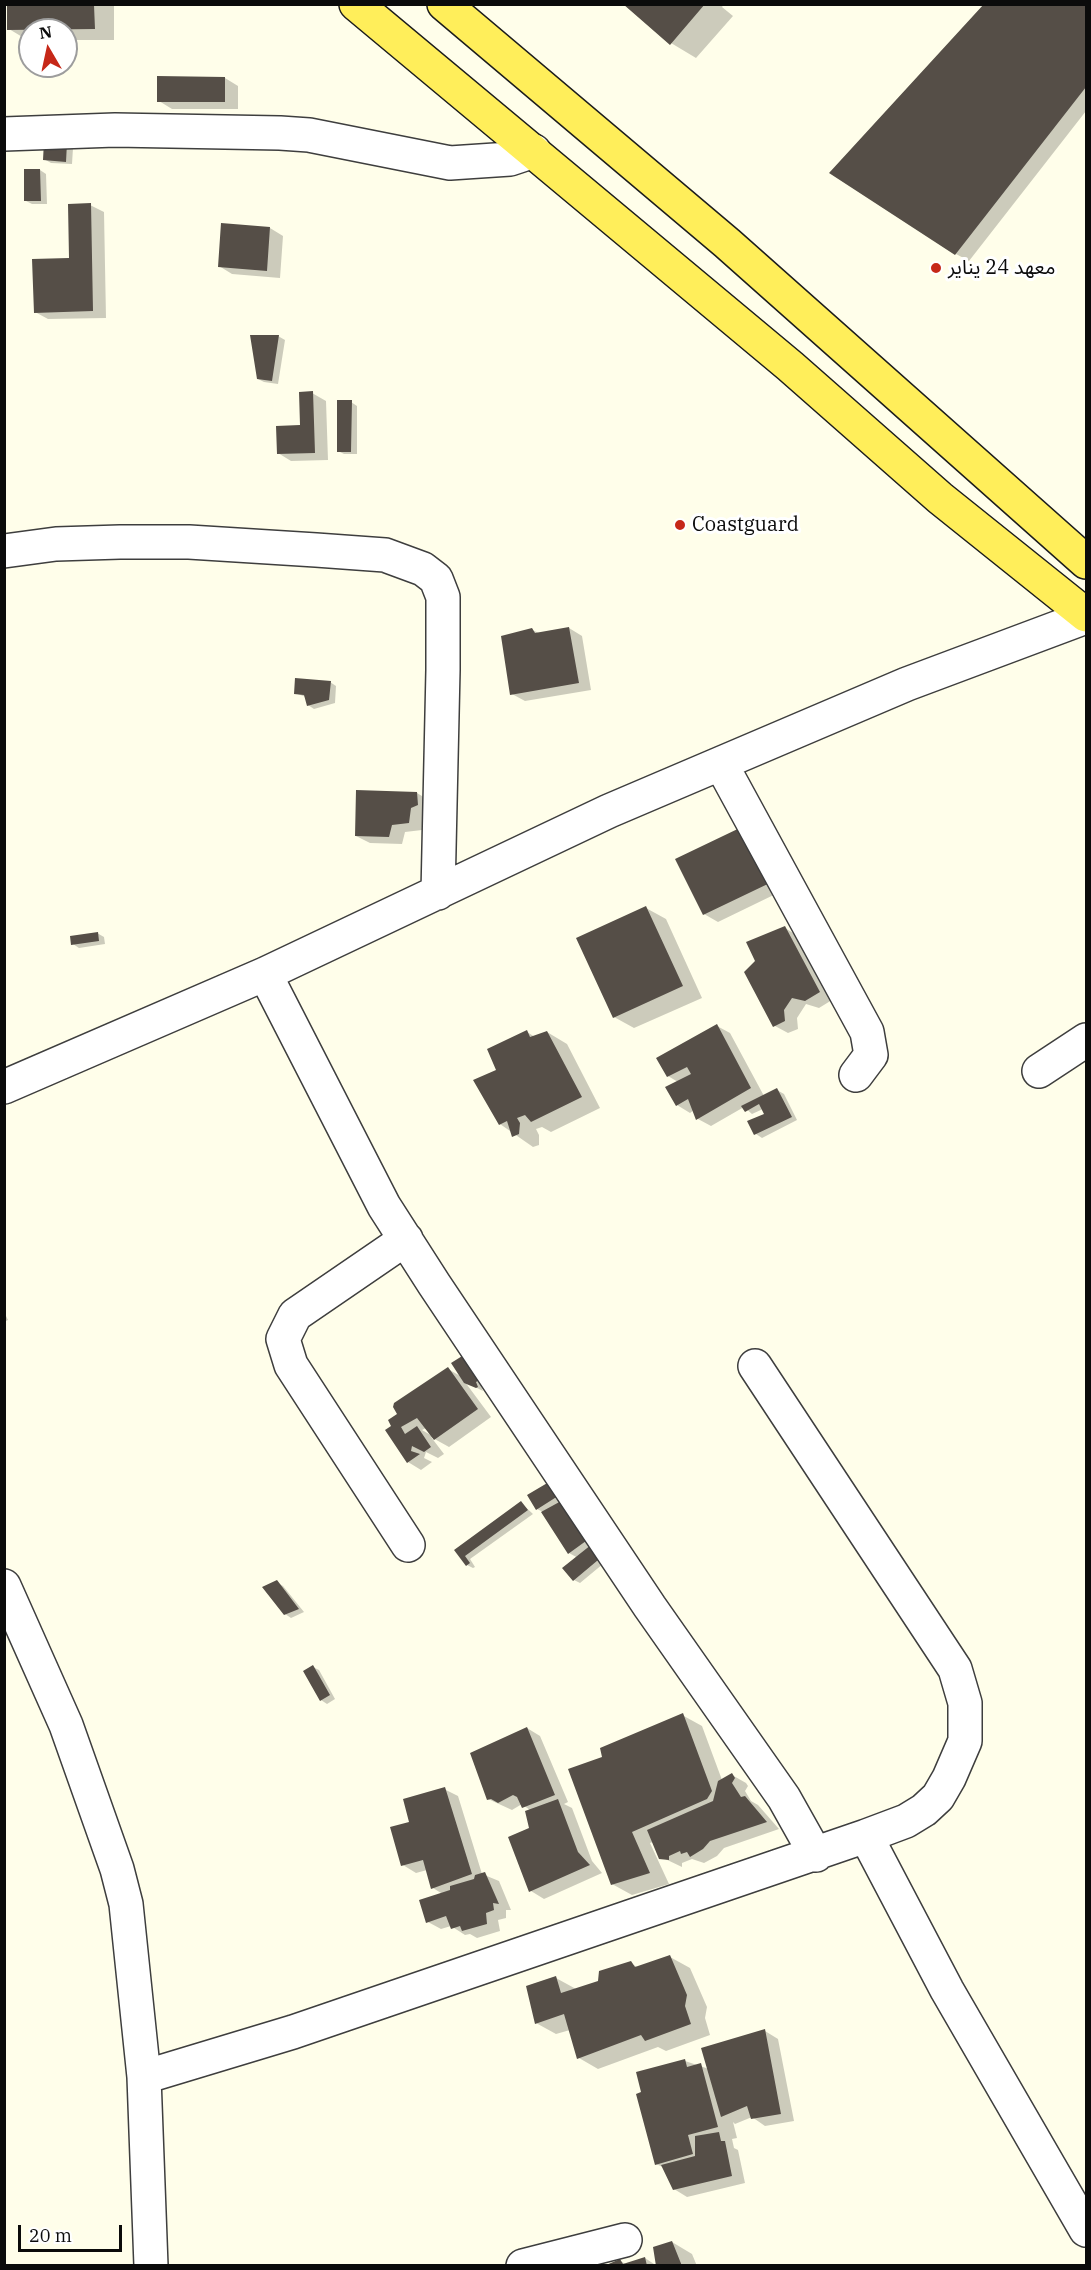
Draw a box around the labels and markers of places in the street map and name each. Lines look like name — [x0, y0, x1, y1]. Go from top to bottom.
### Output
place label: معهد 24 يناير — [948, 256, 1056, 280]
marker: معهد 24 يناير — [929, 261, 943, 275]
place label: Coastguard — [692, 513, 799, 537]
marker: Coastguard — [673, 518, 687, 532]

